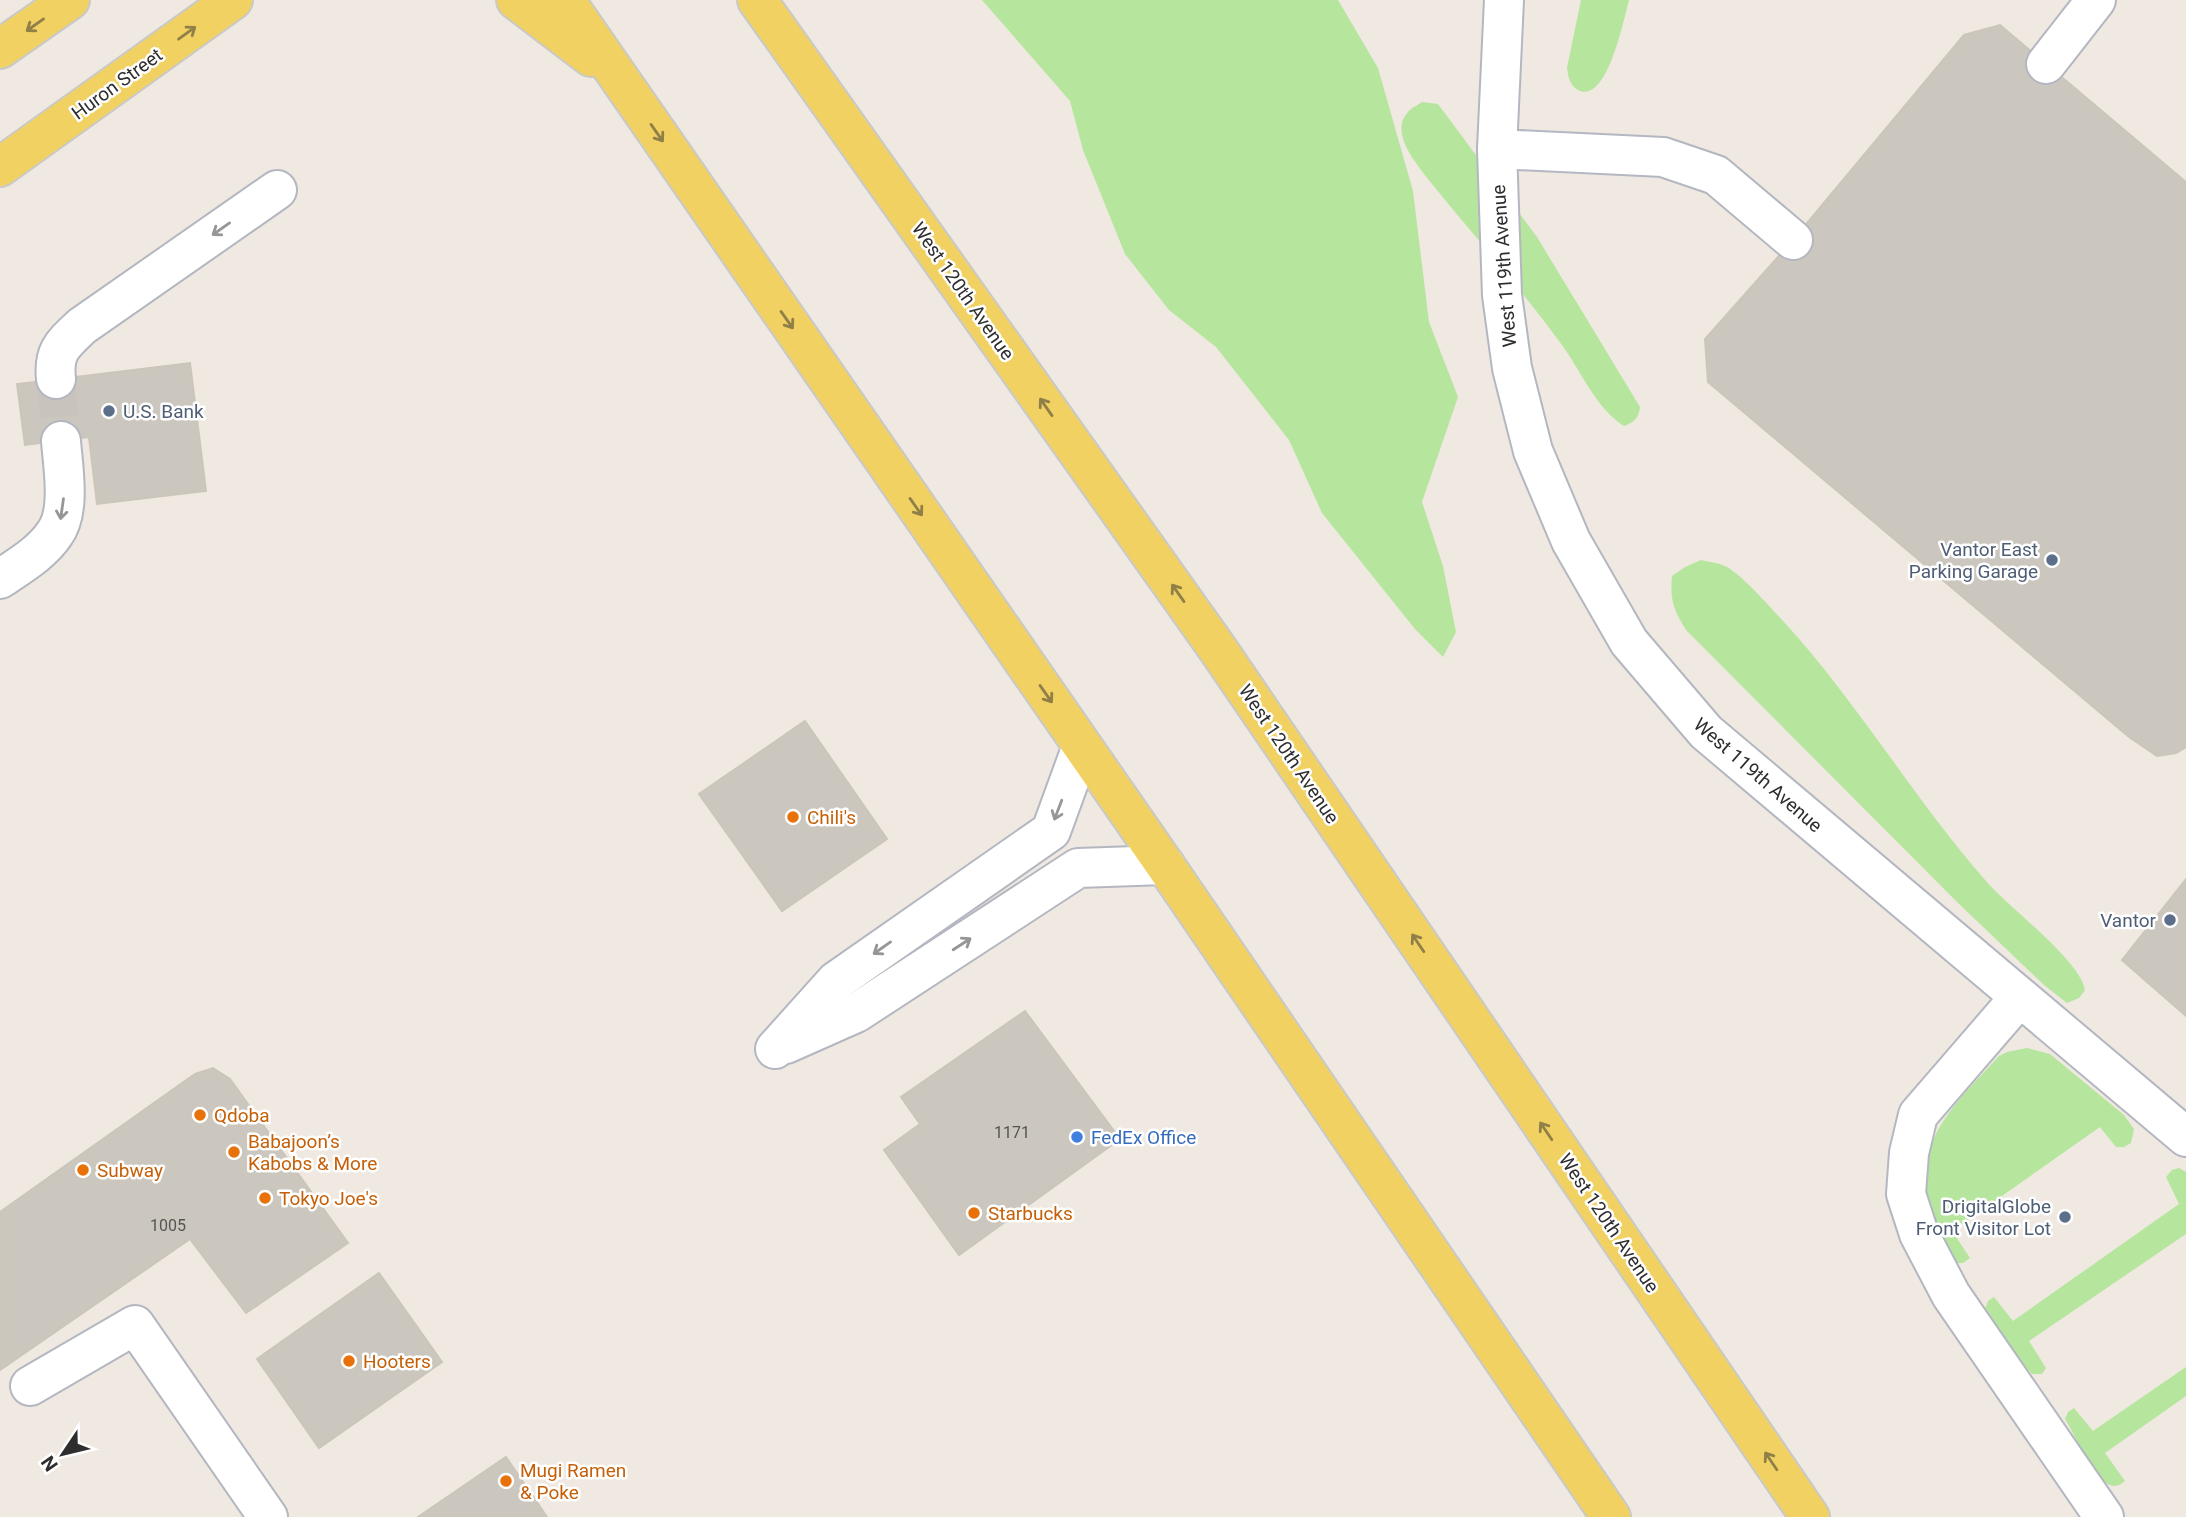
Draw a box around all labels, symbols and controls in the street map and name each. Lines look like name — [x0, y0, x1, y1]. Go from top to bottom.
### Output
one-way arrow — [26, 18, 45, 32]
one-way arrow — [177, 26, 196, 40]
street label: Huron Street — [67, 43, 167, 125]
one-way arrow — [650, 123, 664, 142]
street label: West 119th Avenue — [1487, 184, 1521, 348]
street label: West 120th Avenue — [907, 218, 1019, 364]
one-way arrow — [212, 222, 231, 236]
one-way arrow — [780, 310, 794, 329]
one-way arrow — [1039, 398, 1053, 417]
place label: U.S. Bank — [123, 400, 204, 423]
marker: U.S. Bank — [101, 403, 117, 419]
one-way arrow — [56, 497, 69, 520]
one-way arrow — [909, 497, 923, 516]
place label: Vantor East Parking Garage — [1909, 538, 2038, 583]
marker: Vantor East Parking Garage — [2044, 552, 2060, 568]
one-way arrow — [1171, 584, 1185, 603]
street label: West 120th Avenue — [1234, 680, 1344, 828]
one-way arrow — [1039, 683, 1053, 703]
street label: West 119th Avenue — [1689, 713, 1827, 837]
one-way arrow — [1051, 798, 1064, 820]
place label: Chili's — [807, 806, 856, 829]
marker: Chili's — [785, 809, 801, 825]
place label: Vantor — [2100, 909, 2157, 932]
marker: Vantor — [2162, 912, 2178, 928]
one-way arrow — [1411, 934, 1425, 953]
one-way arrow — [952, 937, 971, 951]
one-way arrow — [873, 941, 892, 955]
place label: Qdoba — [214, 1104, 270, 1127]
marker: Qdoba — [192, 1107, 208, 1123]
one-way arrow — [1539, 1122, 1553, 1141]
house number: 1171 — [994, 1123, 1030, 1142]
place label: FedEx Office — [1091, 1126, 1196, 1149]
marker: FedEx Office — [1069, 1129, 1085, 1145]
place label: Babajoon’s Kabobs & More — [248, 1130, 377, 1175]
marker: Babajoon’s Kabobs & More — [226, 1144, 242, 1160]
street label: West 120th Avenue — [1554, 1149, 1664, 1297]
place label: Subway — [97, 1159, 163, 1182]
marker: Subway — [75, 1162, 91, 1178]
place label: Tokyo Joe's — [279, 1187, 378, 1210]
marker: Tokyo Joe's — [257, 1190, 273, 1206]
place label: DrigitalGlobe Front Visitor Lot — [1916, 1195, 2051, 1240]
place label: Starbucks — [988, 1202, 1073, 1225]
marker: Starbucks — [966, 1205, 982, 1221]
marker: DrigitalGlobe Front Visitor Lot — [2057, 1209, 2073, 1225]
house number: 1005 — [150, 1216, 186, 1235]
place label: Hooters — [363, 1350, 431, 1373]
marker: Hooters — [341, 1353, 357, 1369]
north arrow — [28, 1419, 98, 1489]
text: N — [36, 1451, 63, 1476]
one-way arrow — [1764, 1452, 1778, 1471]
place label: Mugi Ramen & Poke — [520, 1459, 626, 1504]
marker: Mugi Ramen & Poke — [498, 1473, 514, 1489]

